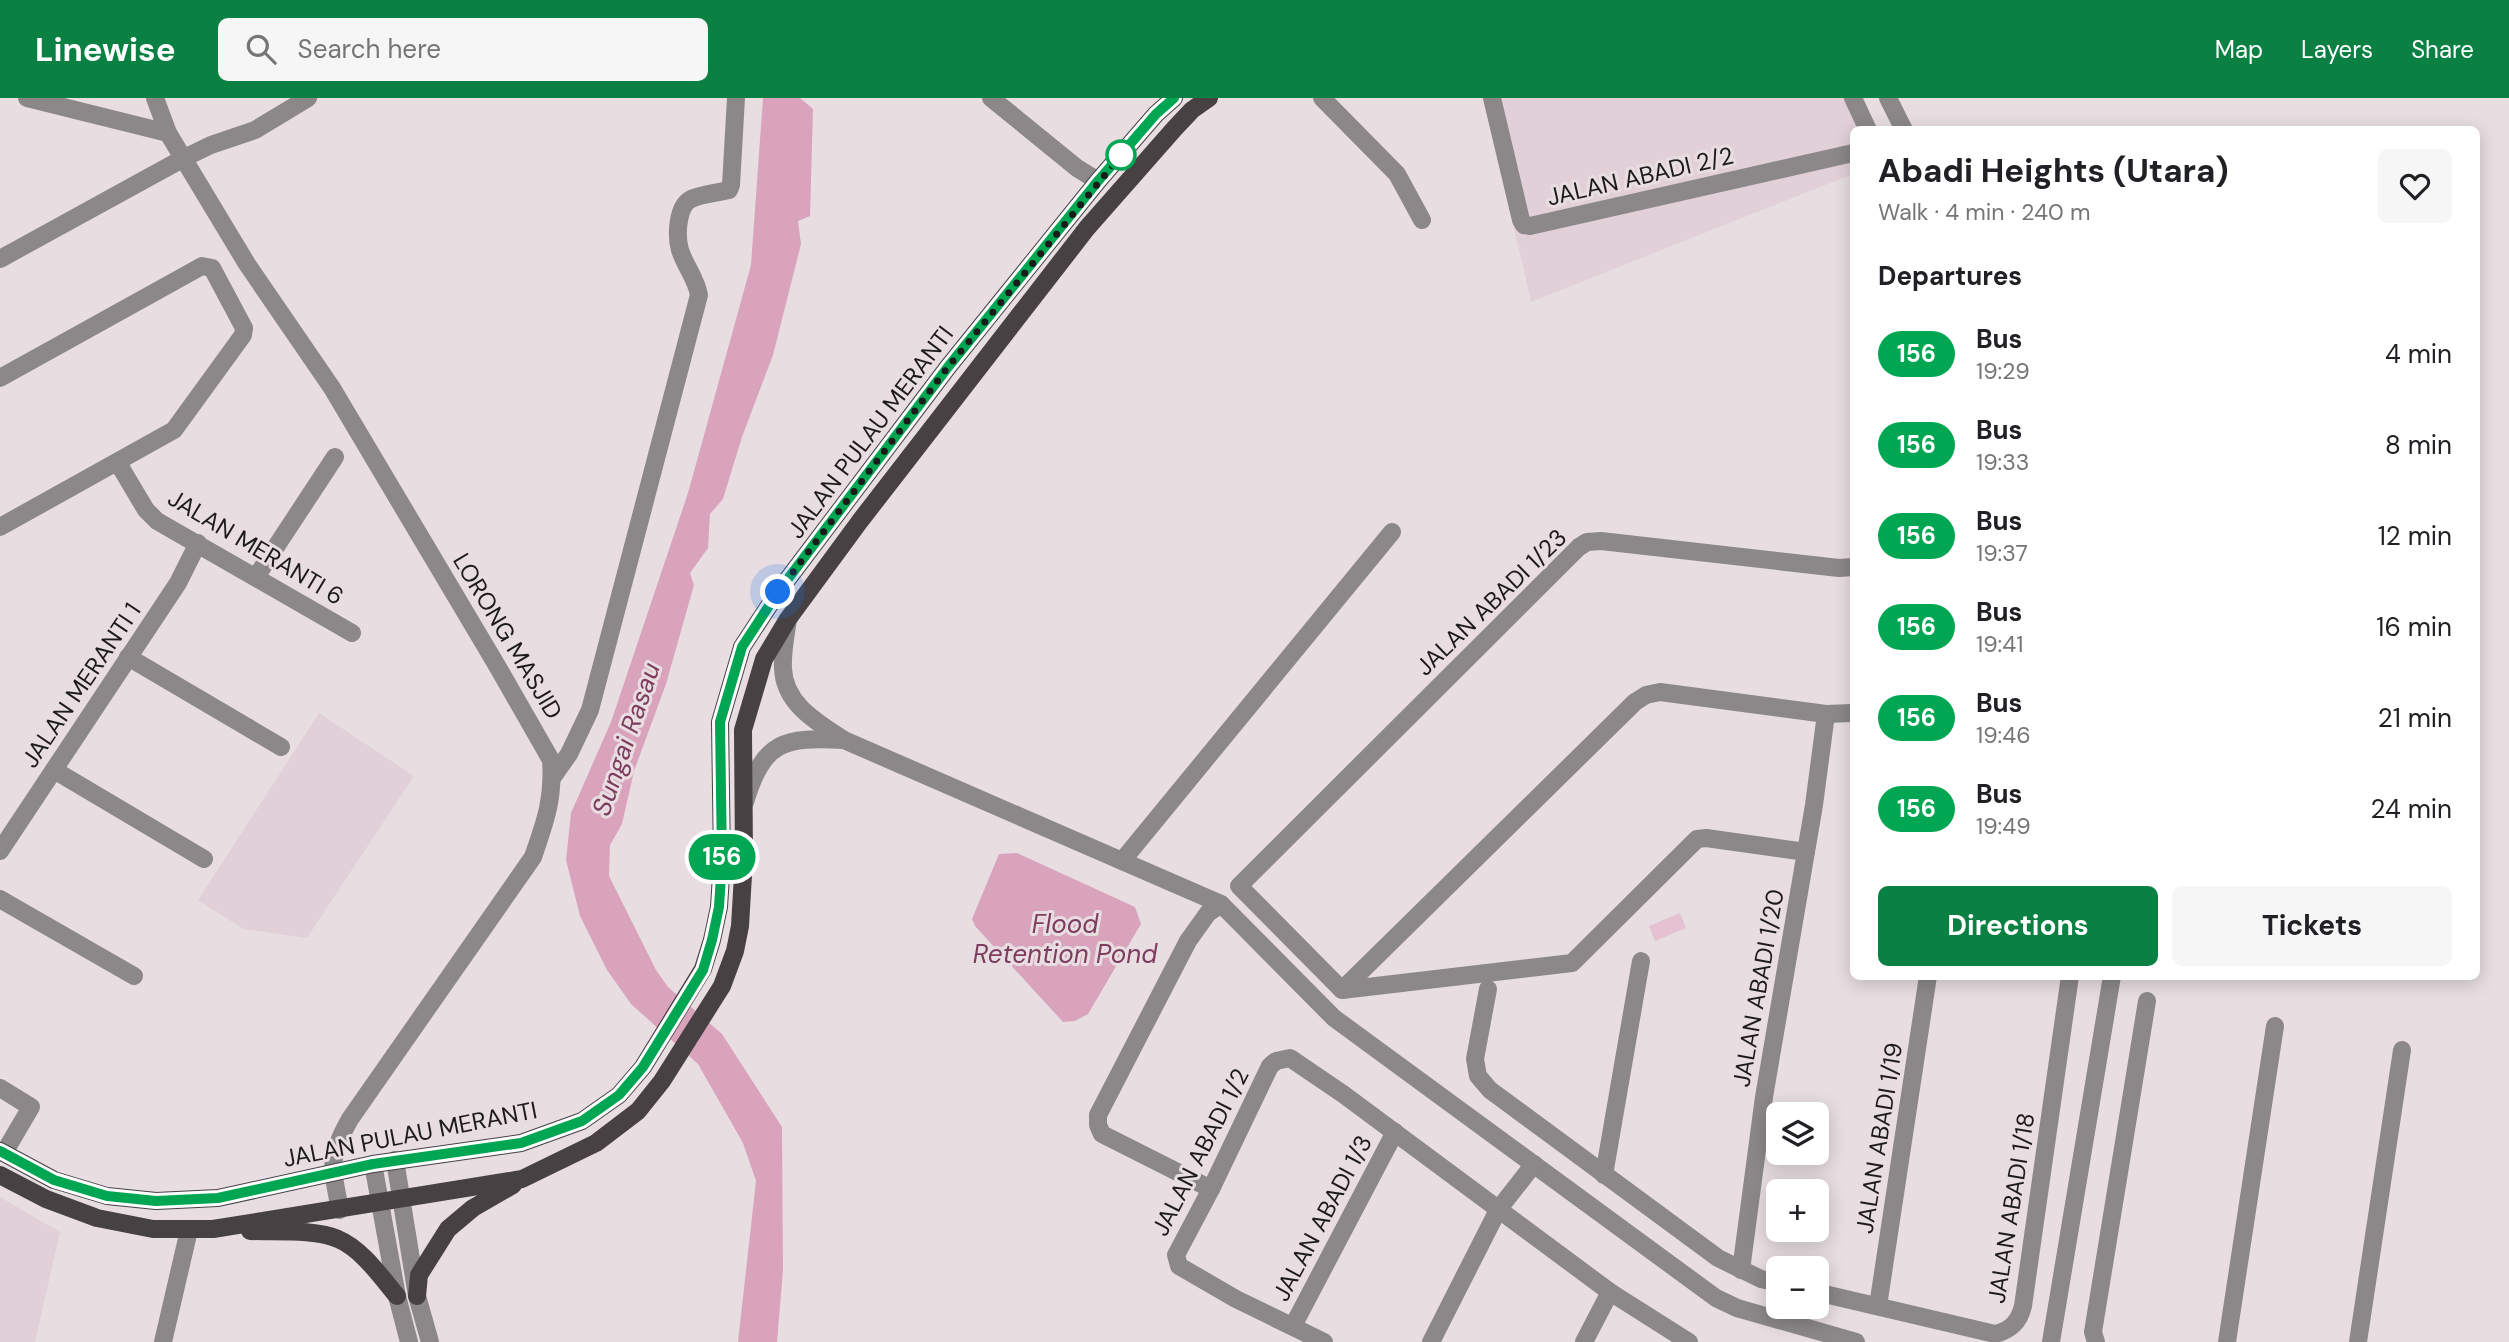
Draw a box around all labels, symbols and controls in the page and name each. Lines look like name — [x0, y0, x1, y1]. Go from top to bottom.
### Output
search box — [218, 18, 708, 81]
text: Linewise — [35, 28, 176, 71]
icon: search — [242, 30, 280, 68]
text: Search here — [298, 32, 441, 66]
text: Map — [2215, 34, 2263, 65]
text: Layers — [2301, 34, 2373, 65]
text: Share — [2411, 34, 2474, 65]
street label: JALAN ABADI 2/2 — [1544, 139, 1736, 213]
unlabelled marker — [1106, 140, 1136, 170]
text: Abadi Heights (Utara) — [1878, 149, 2229, 192]
button: heart — [2378, 149, 2452, 223]
text: Walk · 4 min · 240 m — [1878, 197, 2090, 227]
text: Departures — [1878, 259, 2022, 293]
street label: JALAN PULAU MERANTI — [780, 320, 960, 544]
text: Bus — [1976, 322, 2022, 356]
text: 4 min — [2385, 337, 2452, 371]
text: 156 — [1897, 338, 1936, 369]
text: 19:29 — [1976, 356, 2030, 386]
text: Bus — [1976, 413, 2022, 447]
text: 8 min — [2385, 428, 2452, 462]
text: 156 — [1897, 429, 1936, 460]
text: 19:33 — [1976, 447, 2029, 477]
street label: JALAN MERANTI 6 — [162, 482, 350, 612]
text: Bus — [1976, 504, 2022, 538]
text: 12 min — [2378, 519, 2452, 553]
text: 156 — [1897, 520, 1936, 551]
street label: JALAN ABADI 1/23 — [1409, 522, 1573, 682]
text: 19:37 — [1976, 538, 2028, 568]
street label: LORONG MASJID — [446, 548, 570, 724]
your location — [760, 574, 795, 609]
text: Bus — [1976, 595, 2022, 629]
street label: JALAN MERANTI 1 — [14, 597, 148, 773]
text: 16 min — [2376, 610, 2452, 644]
text: 156 — [1897, 611, 1936, 642]
text: 19:41 — [1976, 629, 2023, 659]
water label: Sungai Rasau — [584, 658, 668, 820]
text: Bus — [1976, 686, 2022, 720]
text: 21 min — [2378, 701, 2452, 735]
text: 156 — [1897, 702, 1936, 733]
text: 19:46 — [1976, 720, 2031, 750]
text: Bus — [1976, 777, 2022, 811]
text: 24 min — [2370, 792, 2452, 826]
text: 156 — [1897, 793, 1936, 824]
text: 19:49 — [1976, 811, 2031, 841]
line badge: 156 — [682, 834, 762, 880]
text: 156 — [703, 841, 741, 872]
button: Directions — [1878, 886, 2158, 966]
button: Tickets — [2172, 886, 2452, 966]
street label: JALAN ABADI 1/20 — [1725, 887, 1791, 1089]
water label: Flood Retention Pond — [973, 907, 1158, 971]
street label: JALAN ABADI 1/19 — [1849, 1040, 1909, 1236]
street label: JALAN ABADI 1/2 — [1144, 1063, 1256, 1241]
street label: JALAN PULAU MERANTI — [280, 1094, 540, 1174]
map controls — [1766, 1102, 1829, 1319]
button: layers — [1766, 1102, 1829, 1165]
street label: JALAN ABADI 1/18 — [1981, 1111, 2041, 1305]
street label: JALAN ABADI 1/3 — [1265, 1130, 1379, 1306]
button: + — [1766, 1179, 1829, 1242]
button: − — [1766, 1256, 1829, 1319]

